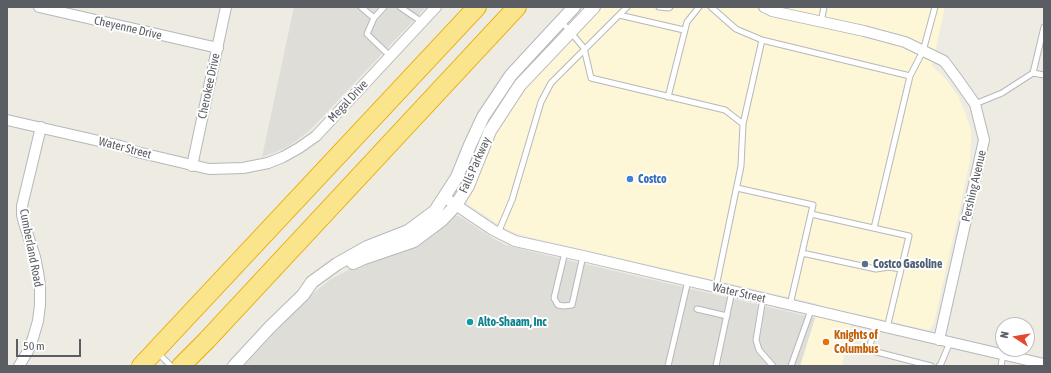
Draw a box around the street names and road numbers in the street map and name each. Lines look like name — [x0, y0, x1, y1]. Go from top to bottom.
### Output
street label: Cheyenne Drive — [93, 13, 163, 43]
street label: Cherokee Drive — [195, 52, 223, 120]
street label: Megal Drive — [325, 77, 371, 125]
street label: Water Street — [97, 134, 153, 162]
street label: Falls Parkway — [456, 135, 494, 195]
street label: Pershing Avenue — [959, 149, 989, 223]
street label: Cumberland Road — [16, 208, 46, 288]
street label: Water Street — [711, 280, 767, 306]

